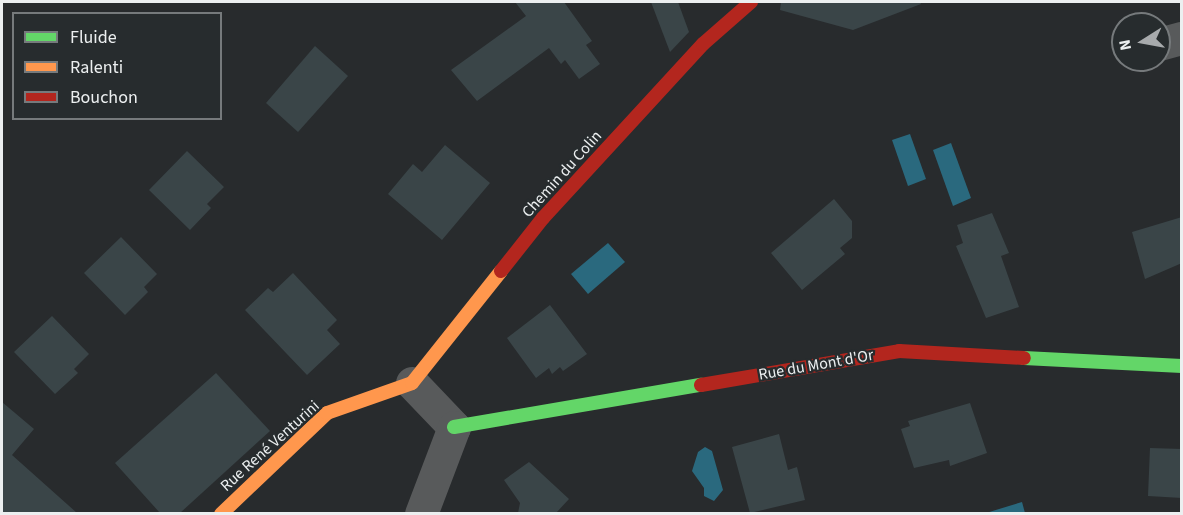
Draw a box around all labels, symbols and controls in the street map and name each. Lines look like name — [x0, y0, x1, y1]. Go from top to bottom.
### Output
legend — [12, 12, 222, 120]
north arrow — [1111, 12, 1171, 72]
text: Fluide — [70, 25, 117, 50]
text: N — [1113, 38, 1137, 52]
text: Ralenti — [70, 55, 123, 80]
text: Bouchon — [70, 85, 138, 110]
street label: Chemin du Colin — [518, 127, 606, 221]
street label: Rue du Mont d'Or — [757, 345, 875, 385]
street label: Rue René Venturini — [217, 396, 323, 496]

